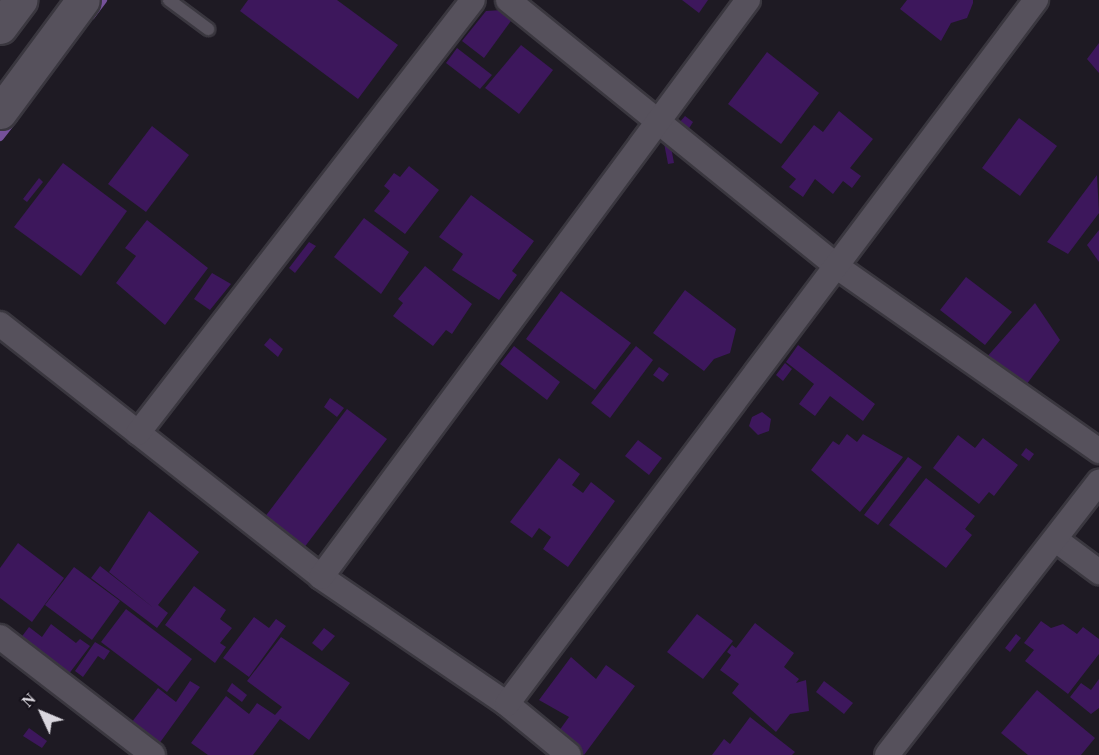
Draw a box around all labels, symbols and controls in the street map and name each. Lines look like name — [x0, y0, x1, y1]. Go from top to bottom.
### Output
north arrow — [12, 683, 72, 743]
text: N — [19, 690, 39, 710]

